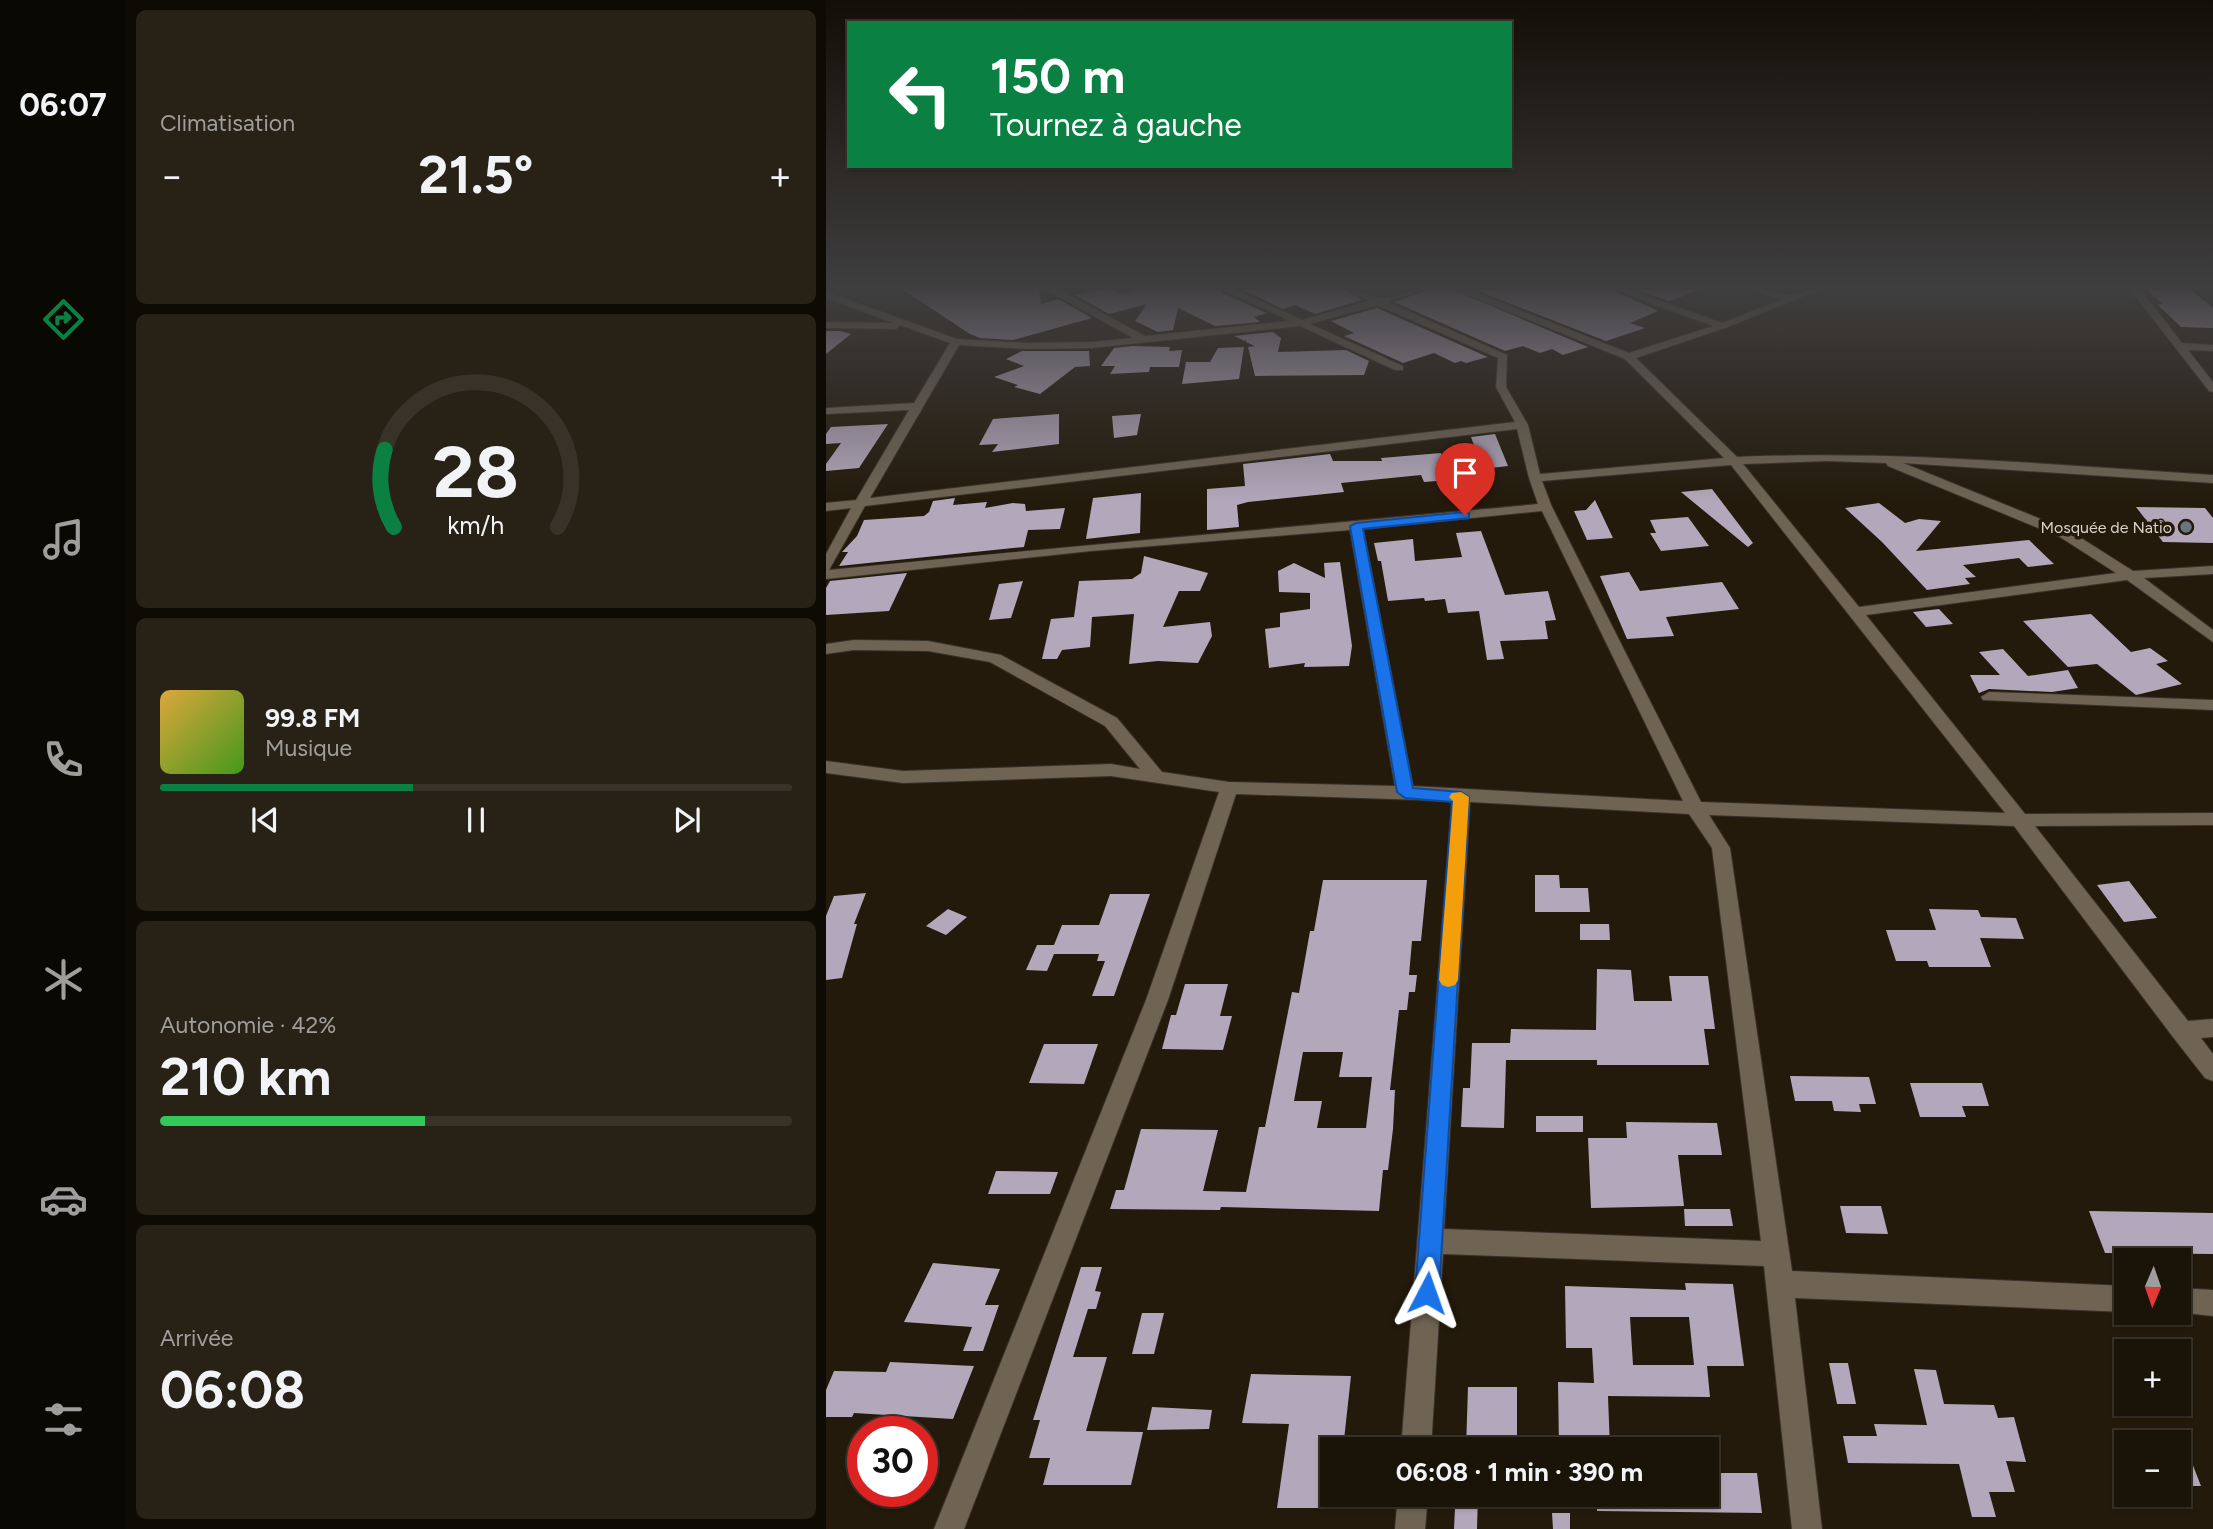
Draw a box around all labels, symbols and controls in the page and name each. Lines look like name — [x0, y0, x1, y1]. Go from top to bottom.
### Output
text: 150 m — [990, 46, 1125, 105]
icon: left — [875, 49, 966, 140]
text: 06:07 — [19, 86, 107, 124]
text: Tournez à gauche — [990, 106, 1242, 144]
text: Climatisation — [160, 109, 295, 137]
text: 21.5° — [419, 144, 533, 206]
text: − — [160, 153, 184, 199]
text: + — [768, 153, 792, 199]
icon: directions — [39, 295, 88, 344]
text: 28 — [433, 428, 519, 515]
pin — [1435, 443, 1495, 515]
icon: arrive — [1446, 454, 1484, 492]
text: km/h — [447, 509, 505, 539]
icon: music — [39, 515, 88, 564]
place label: Mosquée de Natio — [2040, 518, 2172, 537]
marker: Mosquée de Natio — [2178, 519, 2194, 535]
text: 99.8 FM — [265, 702, 360, 734]
text: Musique — [265, 734, 352, 762]
icon: phone — [39, 735, 88, 784]
icon: previous — [246, 801, 284, 839]
icon: pause — [457, 801, 495, 839]
icon: next — [668, 801, 706, 839]
icon: climate — [39, 955, 88, 1004]
text: Autonomie · 42% — [160, 1011, 336, 1039]
text: 210 km — [160, 1046, 331, 1108]
icon: car — [39, 1175, 88, 1224]
north arrow — [2114, 1248, 2191, 1325]
map controls — [2114, 1248, 2191, 1507]
position arrow — [1390, 1256, 1464, 1330]
text: Arrivée — [160, 1324, 233, 1352]
button: + — [2114, 1339, 2191, 1416]
text: 06:08 — [160, 1359, 305, 1421]
icon: filters — [39, 1395, 88, 1444]
speed limit sign: 30 — [847, 1416, 938, 1507]
button: − — [2114, 1430, 2191, 1507]
text: 06:08 · 1 min · 390 m — [1396, 1456, 1643, 1488]

